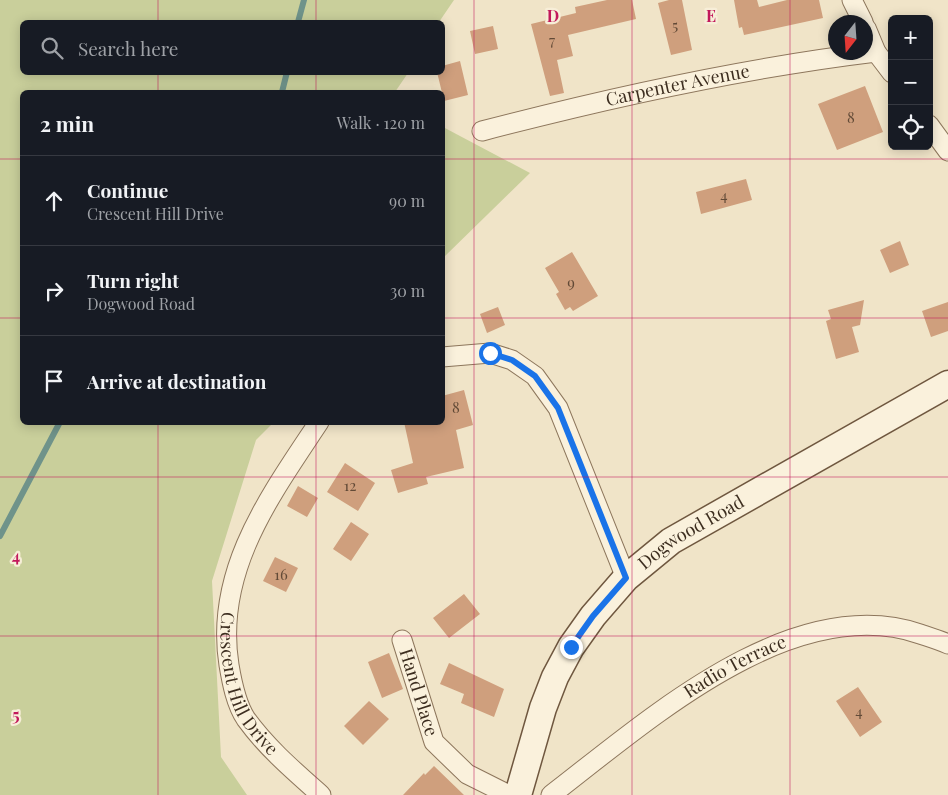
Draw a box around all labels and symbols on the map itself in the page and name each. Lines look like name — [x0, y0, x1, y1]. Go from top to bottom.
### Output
text: D — [547, 5, 559, 26]
text: E — [706, 5, 716, 26]
house number: 5 — [672, 15, 678, 35]
north arrow — [828, 15, 873, 60]
house number: 7 — [549, 30, 555, 50]
street label: Carpenter Avenue — [603, 58, 751, 111]
house number: 8 — [847, 107, 855, 127]
house number: 4 — [720, 185, 728, 205]
house number: 9 — [567, 272, 575, 292]
route start — [479, 342, 502, 365]
house number: 8 — [452, 397, 460, 417]
house number: 12 — [344, 475, 356, 495]
street label: Dogwood Road — [632, 489, 749, 574]
text: 4 — [12, 545, 20, 566]
house number: 16 — [274, 564, 288, 584]
street label: Crescent Hill Drive — [215, 611, 284, 760]
street label: Radio Terrace — [679, 629, 789, 703]
route end — [560, 636, 583, 659]
street label: Hand Place — [394, 645, 444, 739]
house number: 4 — [855, 701, 863, 721]
text: 5 — [12, 704, 20, 725]

